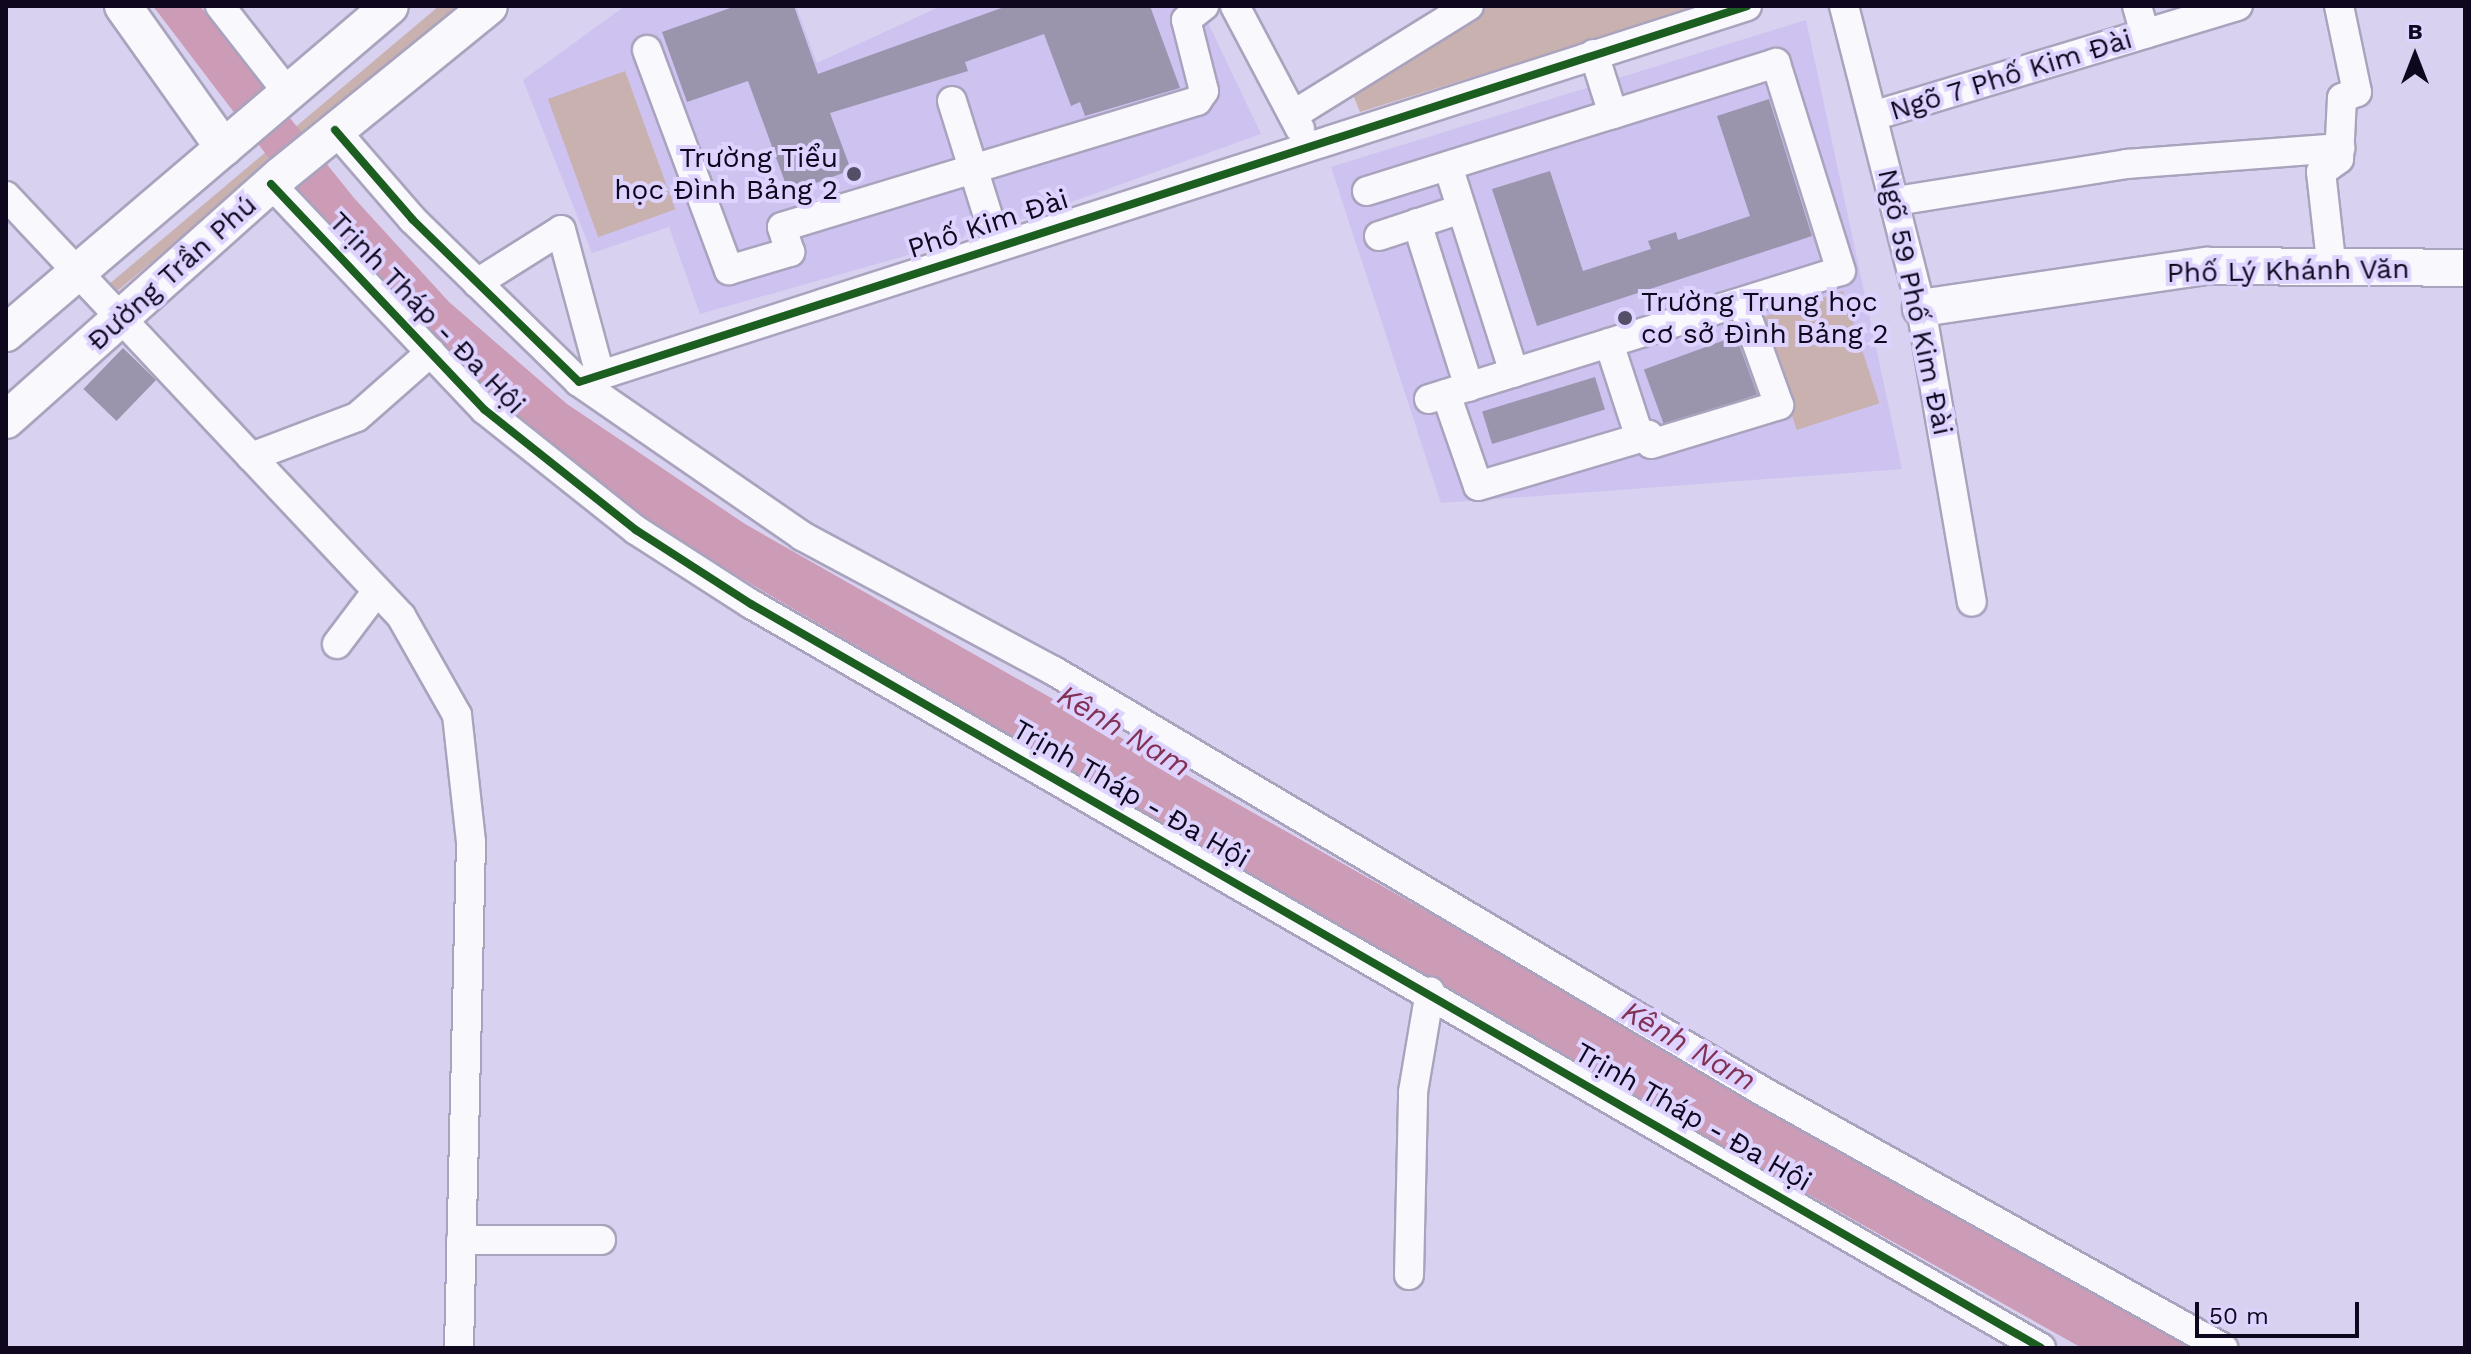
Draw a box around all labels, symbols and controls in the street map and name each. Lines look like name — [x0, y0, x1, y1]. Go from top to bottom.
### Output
north arrow — [2375, 16, 2455, 96]
text: B — [2407, 19, 2423, 44]
street label: Ngõ 7 Phố Kim Đài — [1885, 22, 2137, 128]
place label: Trường Tiểu học Đình Bảng 2 — [614, 141, 838, 207]
marker: Trường Tiểu học Đình Bảng 2 — [845, 165, 863, 183]
street label: Ngõ 59 Phố Kim Đài — [1870, 166, 1960, 438]
street label: Phố Kim Đài — [904, 182, 1072, 266]
street label: Đường Trần Phú — [80, 188, 264, 358]
street label: Trịnh Tháp - Đa Hội — [321, 205, 533, 421]
street label: Phố Lý Khánh Văn — [2166, 252, 2410, 290]
place label: Trường Trung học cơ sở Đình Bảng 2 — [1641, 285, 1889, 351]
marker: Trường Trung học cơ sở Đình Bảng 2 — [1616, 309, 1634, 327]
water label: Kênh Nam — [1051, 677, 1197, 785]
street label: Trịnh Tháp - Đa Hội — [1006, 712, 1256, 876]
water label: Kênh Nam — [1616, 993, 1762, 1099]
street label: Trịnh Tháp - Đa Hội — [1568, 1035, 1818, 1199]
scale bar — [2199, 1286, 2363, 1336]
text: 50 m — [2209, 1302, 2269, 1330]

